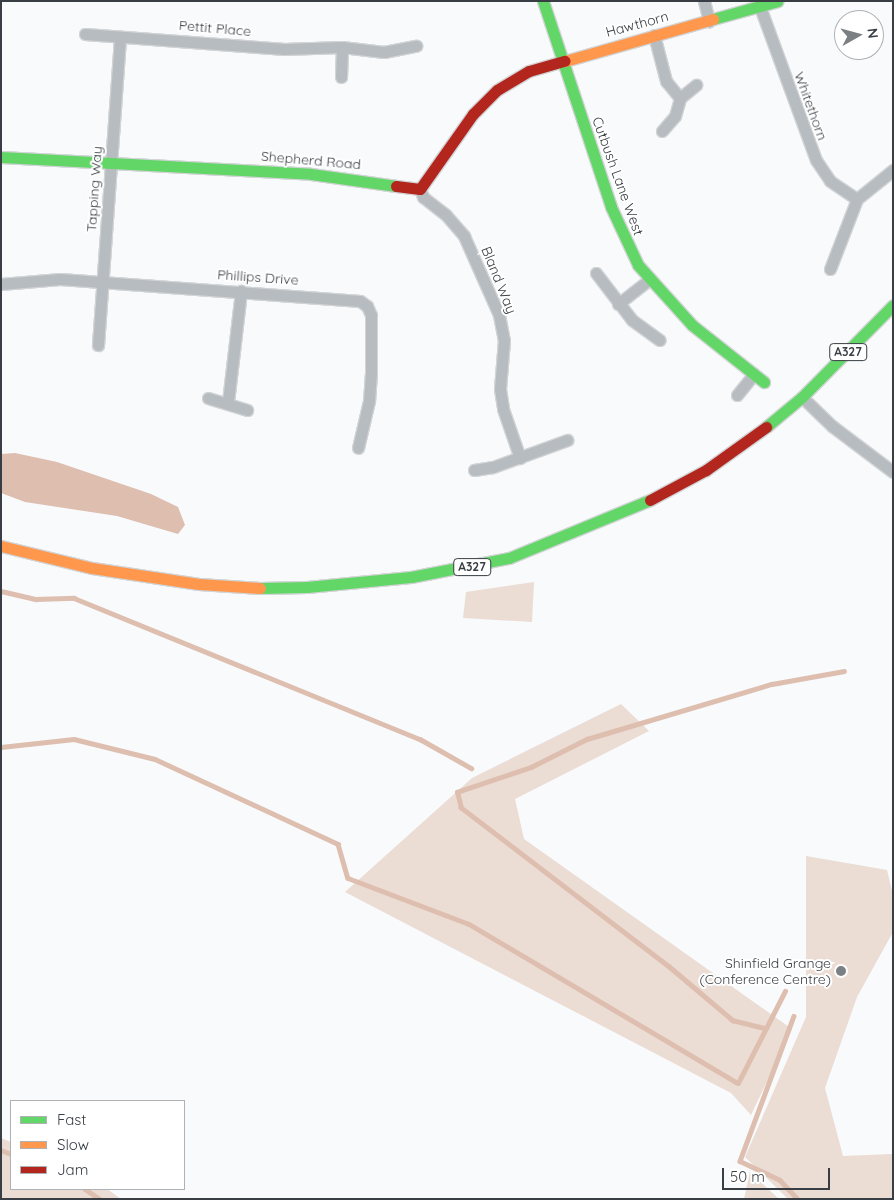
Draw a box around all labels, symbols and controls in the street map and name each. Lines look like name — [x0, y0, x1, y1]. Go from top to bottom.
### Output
street label: Hawthorn — [604, 8, 670, 40]
north arrow — [834, 10, 884, 60]
street label: Pettit Place — [178, 16, 252, 40]
text: N — [863, 27, 882, 39]
street label: Whitethorn — [791, 69, 831, 143]
street label: Cutbush Lane West — [589, 114, 647, 238]
street label: Tapping Way — [83, 146, 105, 232]
street label: Shepherd Road — [260, 147, 362, 173]
street label: Bland Way — [478, 244, 520, 316]
street label: Phillips Drive — [217, 266, 299, 288]
road number: A327 — [828, 342, 868, 362]
road number: A327 — [452, 558, 492, 576]
place label: Shinfield Grange (Conference Centre) — [699, 955, 831, 988]
marker: Shinfield Grange (Conference Centre) — [835, 965, 847, 977]
legend — [10, 1100, 185, 1190]
text: Fast — [57, 1110, 86, 1129]
text: Slow — [57, 1135, 89, 1154]
scale bar — [724, 1158, 832, 1190]
text: Jam — [57, 1160, 88, 1179]
text: 50 m — [730, 1167, 765, 1186]

